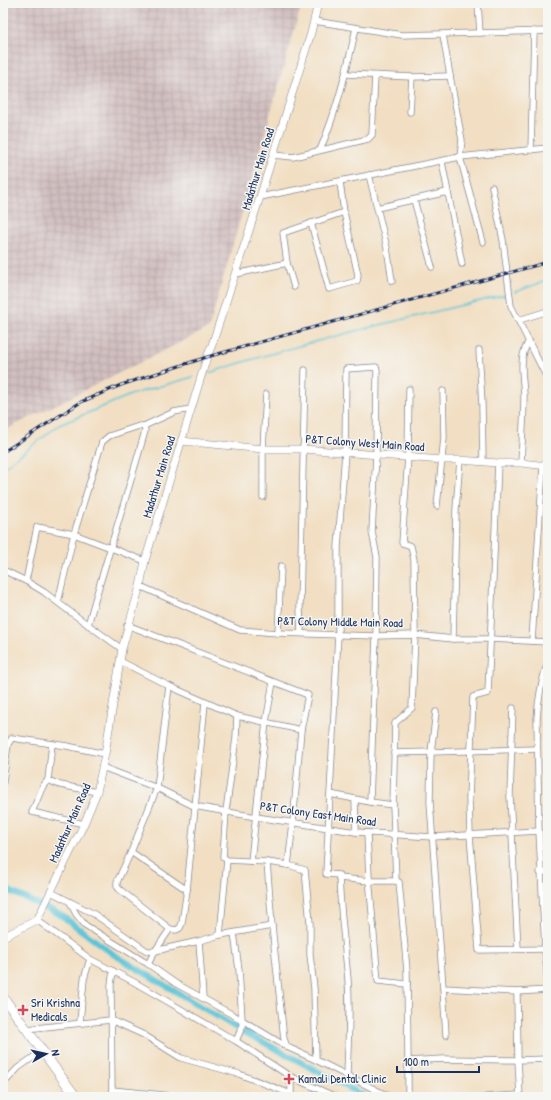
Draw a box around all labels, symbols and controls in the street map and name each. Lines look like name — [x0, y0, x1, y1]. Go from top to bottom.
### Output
street label: Madathur Main Road — [237, 125, 278, 212]
street label: P&T Colony West Main Road — [305, 430, 425, 455]
street label: Madathur Main Road — [138, 433, 179, 520]
street label: P&T Colony Middle Main Road — [277, 612, 403, 631]
street label: Madathur Main Road — [44, 780, 95, 865]
street label: P&T Colony East Main Road — [259, 797, 378, 830]
place label: Sri Krishna Medicals — [31, 994, 80, 1025]
marker: Sri Krishna Medicals — [18, 1005, 28, 1015]
north arrow — [26, 1034, 66, 1074]
scale bar — [397, 1048, 479, 1074]
text: N — [49, 1049, 63, 1057]
text: 100 m — [403, 1053, 429, 1070]
place label: Kamali Dental Clinic — [298, 1070, 387, 1087]
marker: Kamali Dental Clinic — [283, 1073, 295, 1085]

